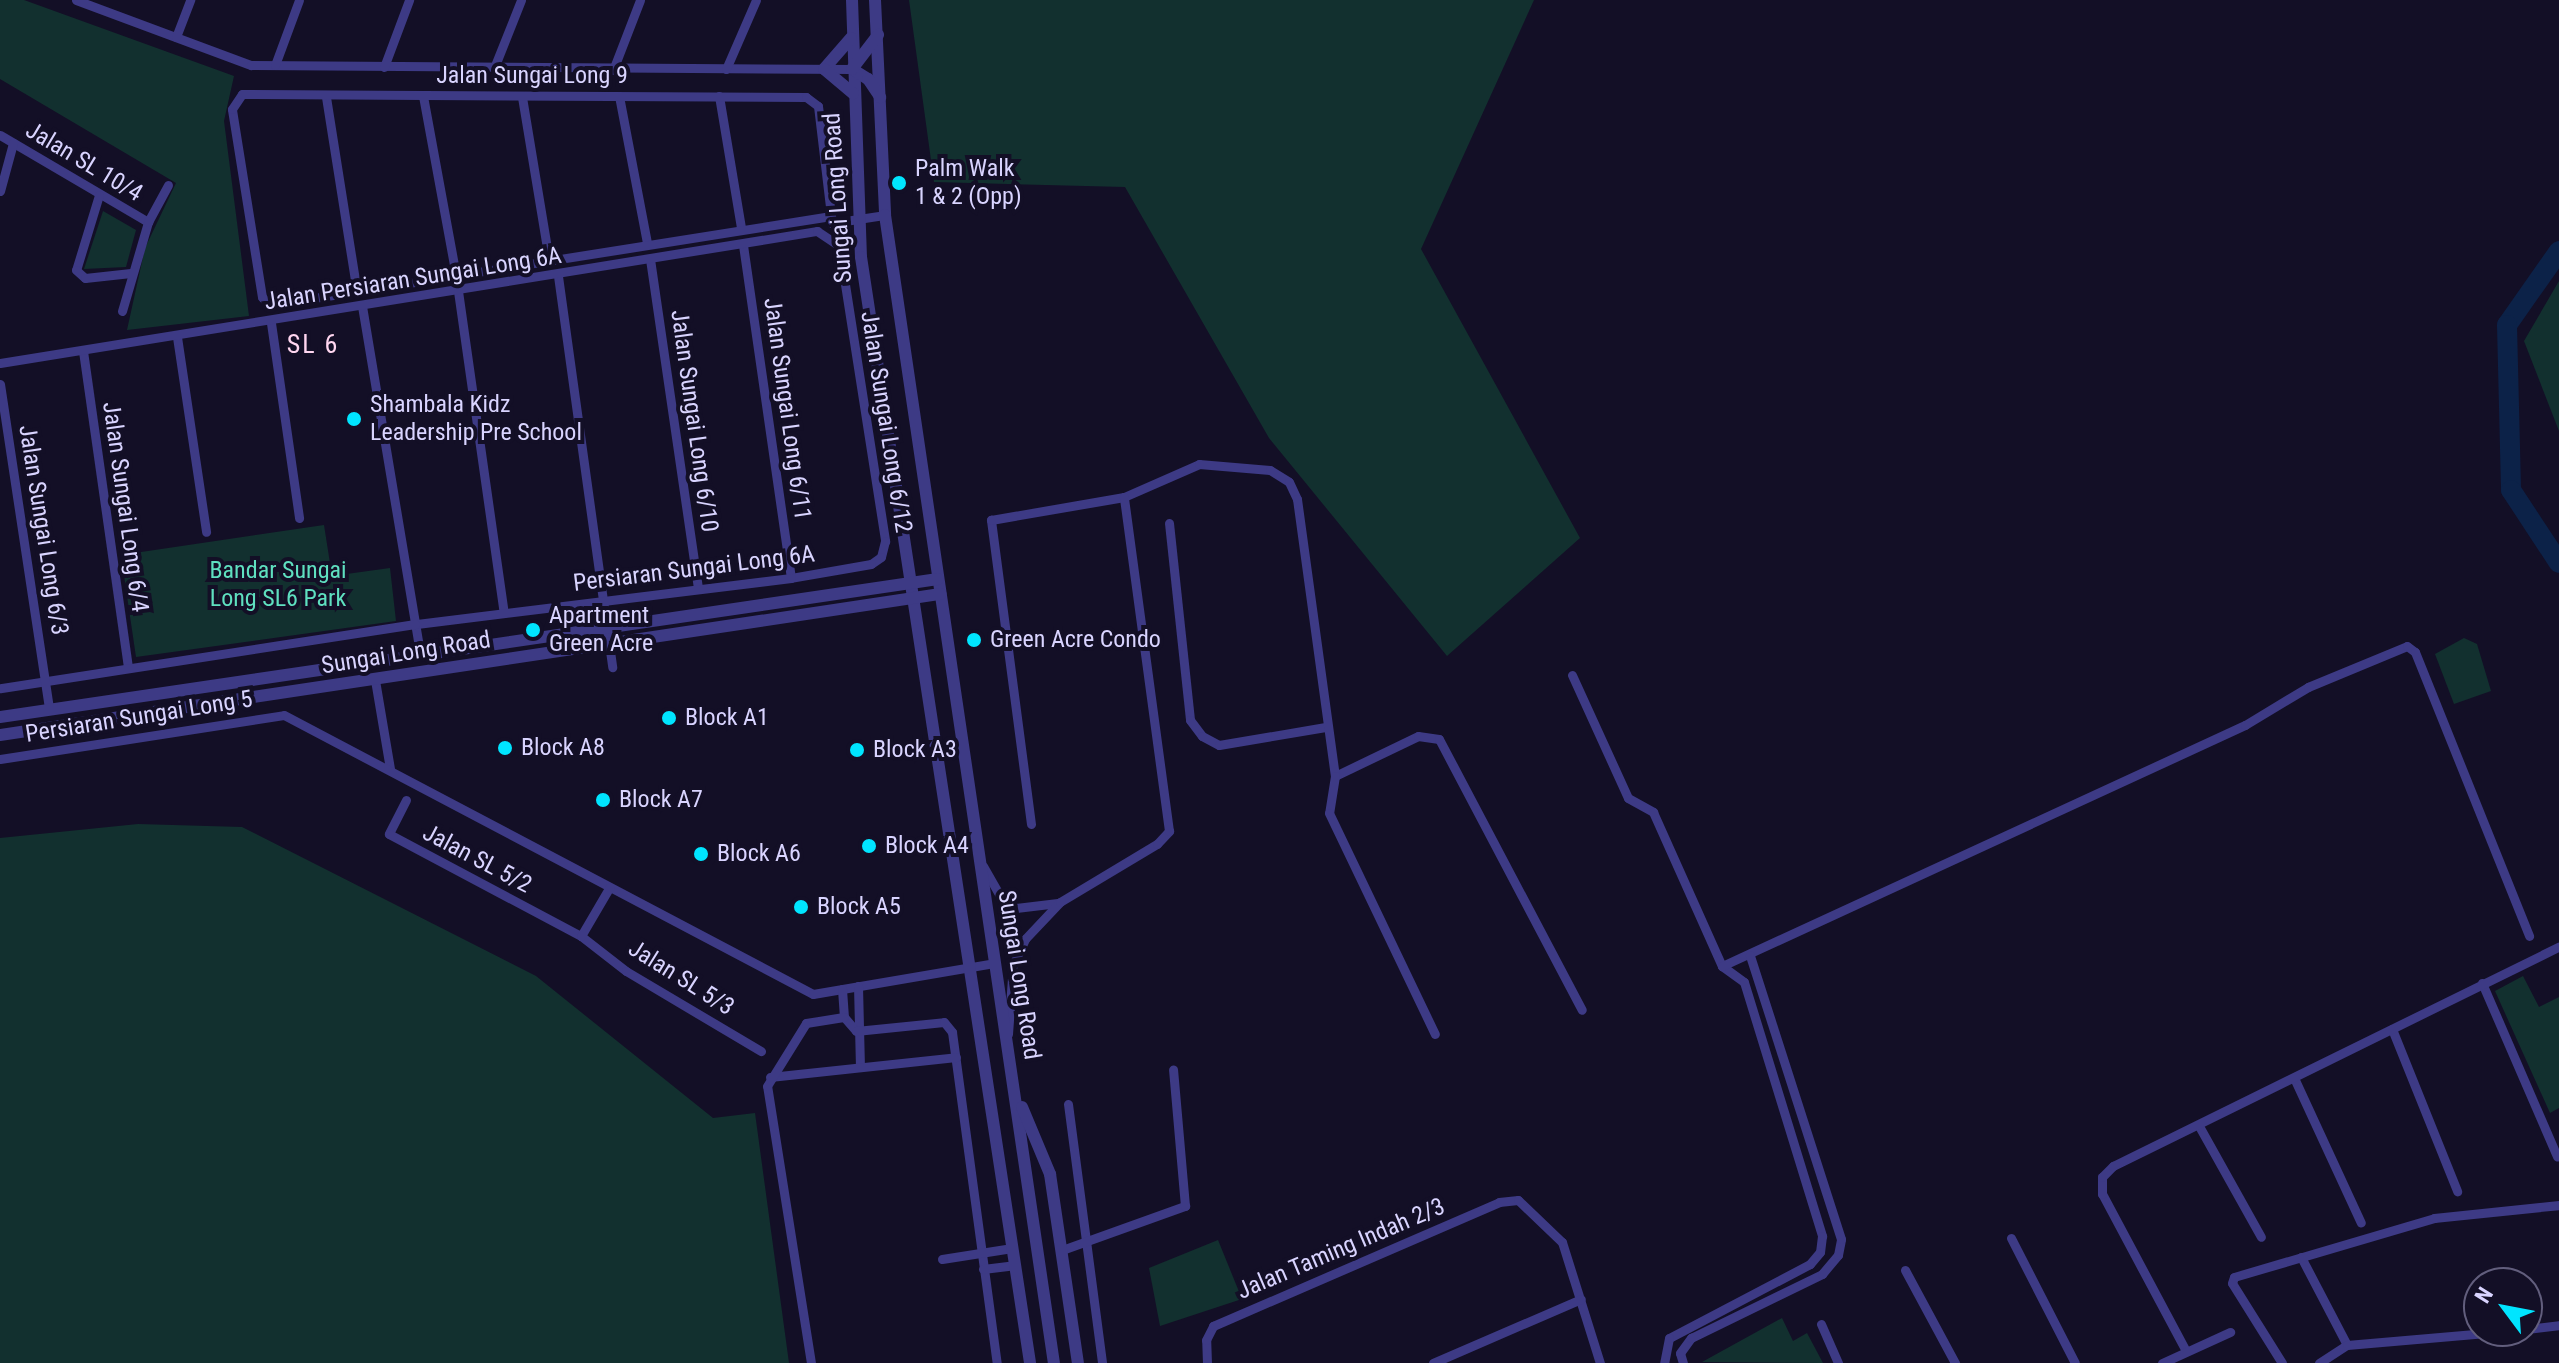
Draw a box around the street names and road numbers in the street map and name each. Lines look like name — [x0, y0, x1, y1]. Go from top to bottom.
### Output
street label: Jalan Sungai Long 9 — [436, 62, 628, 90]
street label: Sungai Long Road — [818, 112, 858, 284]
street label: Jalan SL 10/4 — [20, 116, 148, 208]
street label: Jalan Persiaran Sungai Long 6A — [262, 241, 564, 317]
street label: Jalan Sungai Long 6/11 — [757, 296, 817, 522]
street label: Jalan Sungai Long 6/10 — [664, 308, 724, 534]
street label: Jalan Sungai Long 6/12 — [854, 309, 918, 535]
street label: Jalan Sungai Long 6/4 — [96, 400, 154, 614]
street label: Jalan Sungai Long 6/3 — [12, 423, 74, 637]
street label: Persiaran Sungai Long 6A — [572, 540, 816, 598]
street label: Sungai Long Road — [319, 625, 493, 681]
street label: Persiaran Sungai Long 5 — [23, 685, 255, 749]
street label: Jalan SL 5/2 — [418, 818, 536, 900]
street label: Sungai Long Road — [991, 888, 1047, 1062]
street label: Jalan SL 5/3 — [623, 934, 739, 1022]
street label: Jalan Taming Indah 2/3 — [1233, 1192, 1449, 1306]

